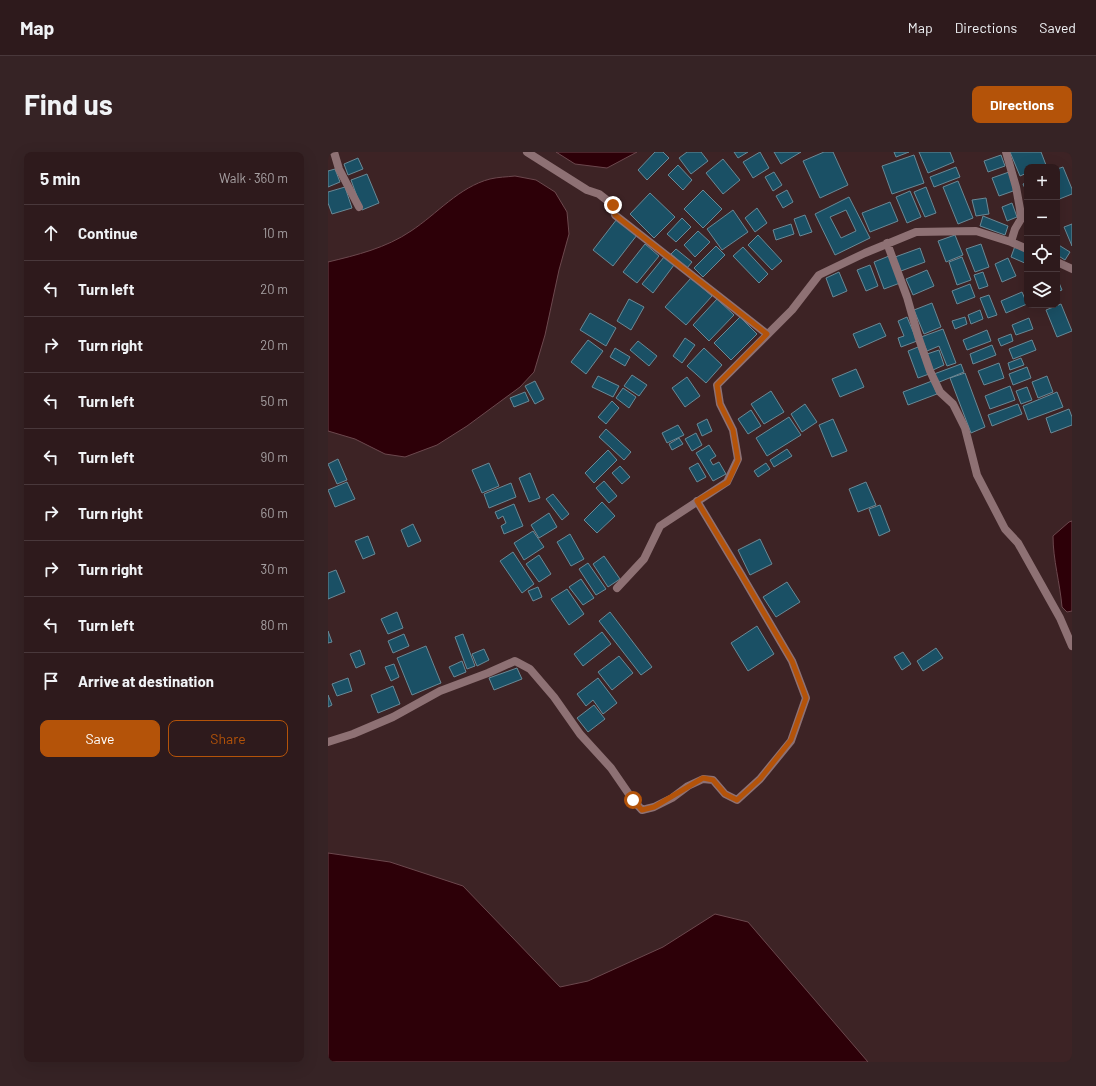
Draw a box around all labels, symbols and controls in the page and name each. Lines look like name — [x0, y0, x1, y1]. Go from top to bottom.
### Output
text: Map — [20, 16, 54, 39]
text: Map — [908, 19, 933, 36]
text: Directions — [955, 19, 1017, 36]
text: Saved — [1039, 19, 1076, 36]
button: Directions — [972, 86, 1072, 123]
text: Find us — [24, 87, 113, 121]
map controls — [1024, 164, 1060, 308]
button: + — [1024, 164, 1060, 200]
text: 5 min — [40, 168, 80, 188]
text: Walk · 360 m — [219, 170, 288, 186]
route end — [604, 196, 622, 214]
button: − — [1024, 200, 1060, 236]
icon: ahead — [40, 222, 62, 244]
text: Continue — [78, 224, 138, 242]
text: 10 m — [263, 225, 288, 241]
button: locate — [1024, 236, 1060, 272]
button: layers — [1024, 272, 1060, 308]
icon: left — [40, 278, 62, 300]
text: Turn left — [78, 280, 134, 298]
text: 20 m — [260, 281, 288, 297]
icon: right — [40, 334, 62, 356]
text: Turn right — [78, 336, 143, 354]
text: 20 m — [260, 337, 288, 353]
icon: left — [40, 390, 62, 412]
text: Turn left — [78, 392, 134, 410]
text: 50 m — [261, 393, 288, 409]
icon: left — [40, 446, 62, 468]
text: Turn left — [78, 448, 134, 466]
text: 90 m — [261, 449, 288, 465]
icon: right — [40, 502, 62, 524]
text: Turn right — [78, 504, 143, 522]
text: 60 m — [261, 505, 288, 521]
icon: right — [40, 558, 62, 580]
text: Turn right — [78, 560, 143, 578]
text: 30 m — [261, 561, 288, 577]
icon: left — [40, 614, 62, 636]
text: Turn left — [78, 616, 134, 634]
text: 80 m — [261, 617, 288, 633]
icon: arrive — [40, 670, 62, 692]
text: Arrive at destination — [78, 672, 214, 690]
button: Save — [40, 720, 160, 757]
button: Share — [168, 720, 288, 757]
route start — [624, 791, 642, 809]

